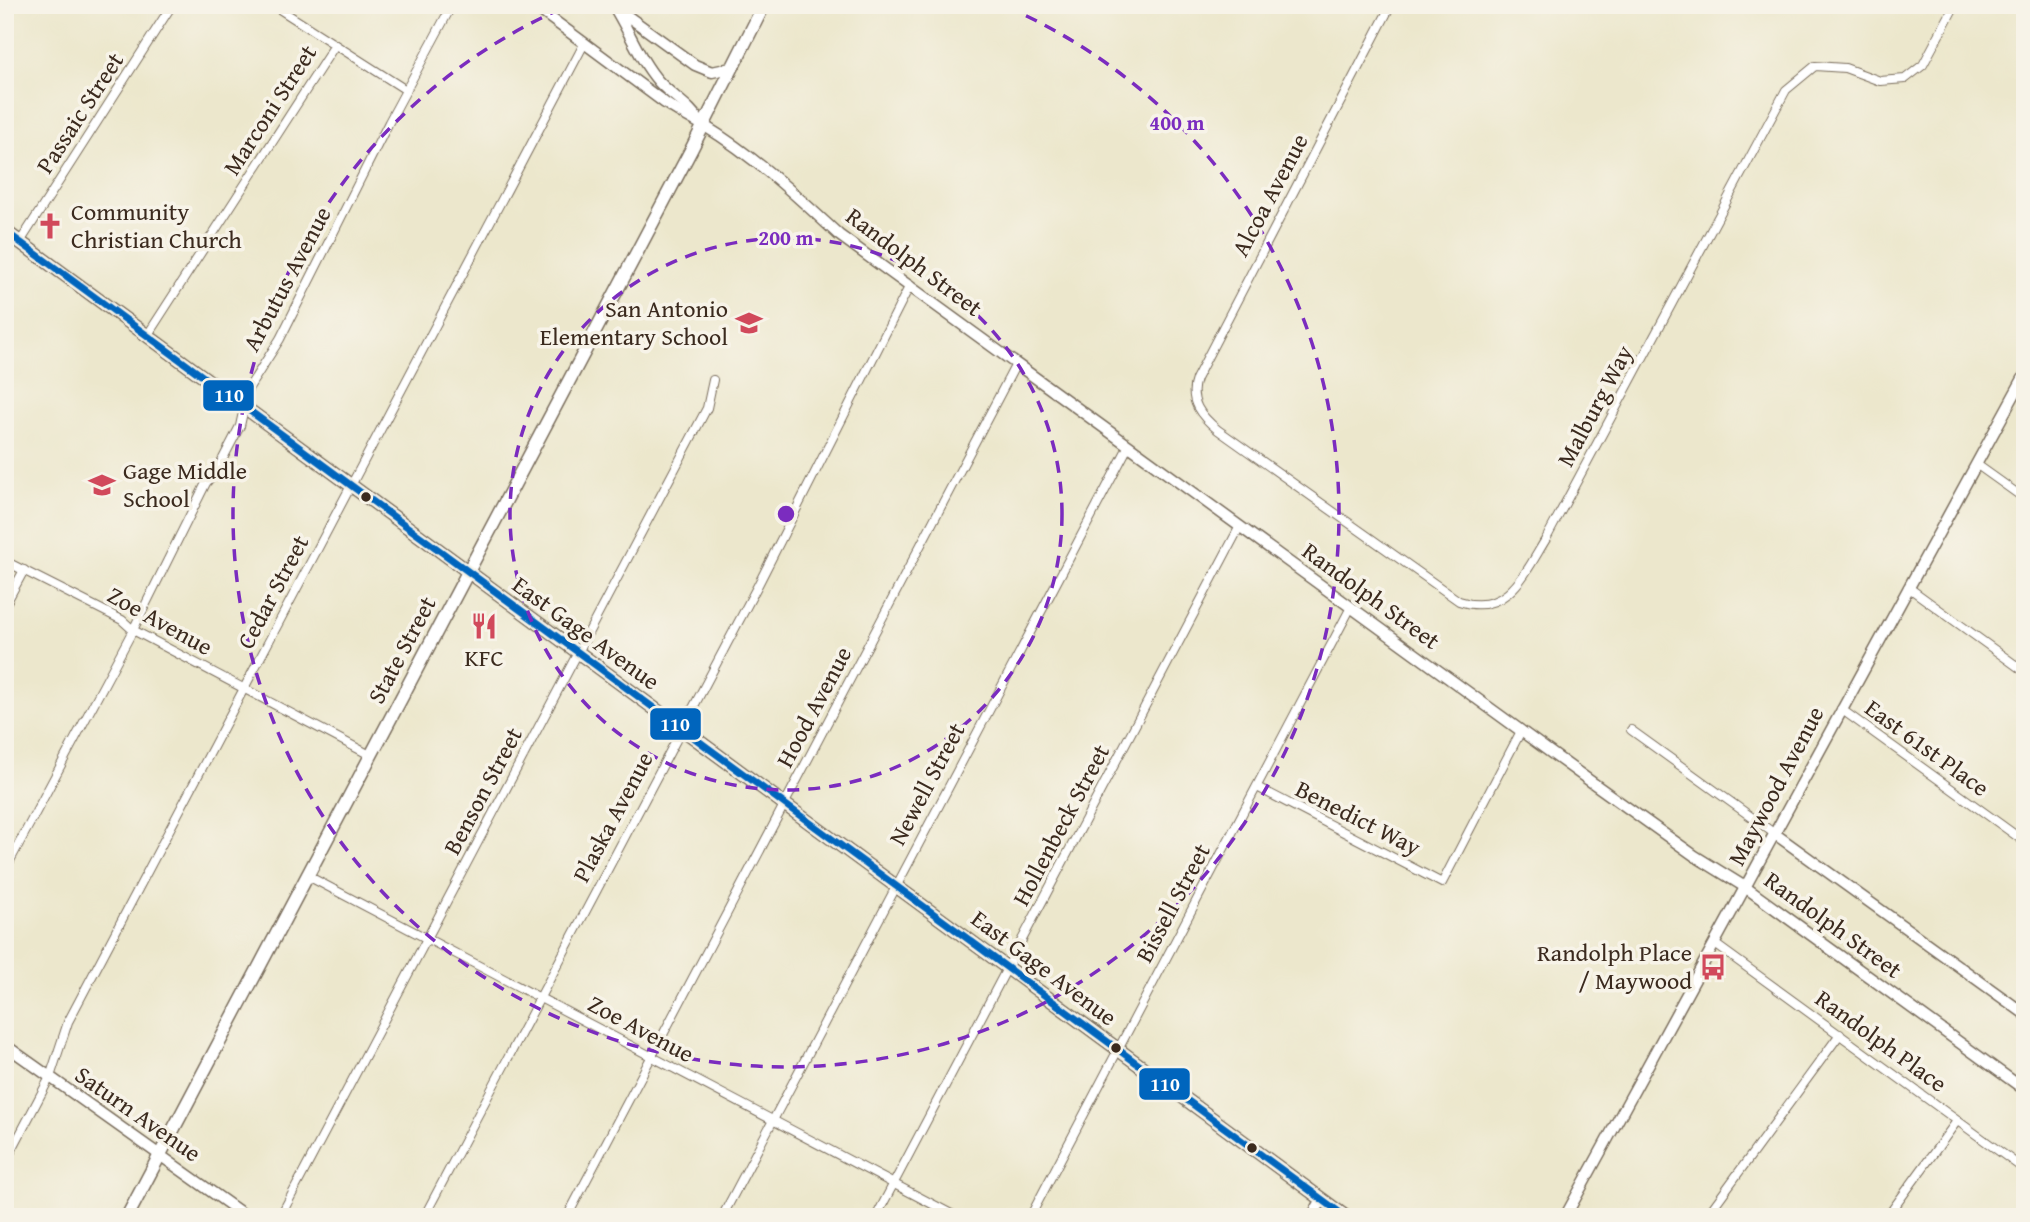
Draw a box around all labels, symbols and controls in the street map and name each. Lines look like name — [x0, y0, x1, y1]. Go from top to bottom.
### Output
street label: Marconi Street — [214, 37, 325, 182]
street label: Passaic Street — [27, 45, 132, 180]
text: 400 m — [1149, 107, 1205, 138]
street label: Alcoa Avenue — [1223, 127, 1317, 262]
place label: Community Christian Church — [71, 194, 242, 257]
street label: Randolph Street — [839, 199, 990, 325]
street label: Arbutus Avenue — [234, 200, 340, 358]
church icon: Community Christian Church — [35, 211, 65, 241]
text: 200 m — [758, 222, 814, 253]
place label: San Antonio Elementary School — [540, 291, 728, 354]
school or university icon: San Antonio Elementary School — [734, 308, 764, 338]
street label: Malburg Way — [1548, 339, 1641, 473]
line badge: 110 — [202, 379, 255, 412]
text: 110 — [214, 381, 244, 409]
place label: Gage Middle School — [123, 453, 247, 516]
school or university icon: Gage Middle School — [87, 470, 117, 500]
unlabelled marker — [359, 490, 373, 504]
centre of rings — [774, 502, 798, 526]
street label: Cedar Street — [228, 528, 317, 655]
street label: Randolph Street — [1295, 534, 1448, 658]
street label: East Gage Avenue — [505, 567, 667, 698]
street label: Zoe Avenue — [101, 577, 219, 664]
street label: State Street — [359, 589, 445, 710]
restaurant icon: KFC — [469, 611, 499, 641]
place label: KFC — [465, 640, 503, 675]
street label: Hood Avenue — [767, 640, 860, 773]
street label: East 61st Place — [1858, 691, 1997, 805]
street label: Maywood Avenue — [1719, 700, 1832, 872]
line badge: 110 — [649, 707, 702, 741]
text: 110 — [660, 710, 690, 738]
street label: Newell Street — [880, 716, 974, 851]
street label: Benson Street — [434, 720, 531, 861]
street label: Hollenbeck Street — [1003, 737, 1118, 912]
street label: Plaska Avenue — [564, 745, 662, 888]
street label: Benedict Way — [1290, 771, 1427, 864]
street label: Bissell Street — [1127, 837, 1219, 968]
street label: Randolph Street — [1757, 863, 1910, 987]
street label: East Gage Avenue — [964, 901, 1125, 1034]
place label: Randolph Place / Maywood — [1537, 935, 1692, 998]
bus stop icon: Randolph Place / Maywood — [1698, 952, 1728, 982]
street label: Randolph Place — [1808, 981, 1954, 1100]
street label: Zoe Avenue — [582, 986, 700, 1071]
unlabelled marker — [1109, 1041, 1123, 1055]
street label: Saturn Avenue — [68, 1057, 209, 1170]
line badge: 110 — [1138, 1067, 1191, 1101]
text: 110 — [1150, 1070, 1180, 1098]
unlabelled marker — [1245, 1141, 1259, 1155]

